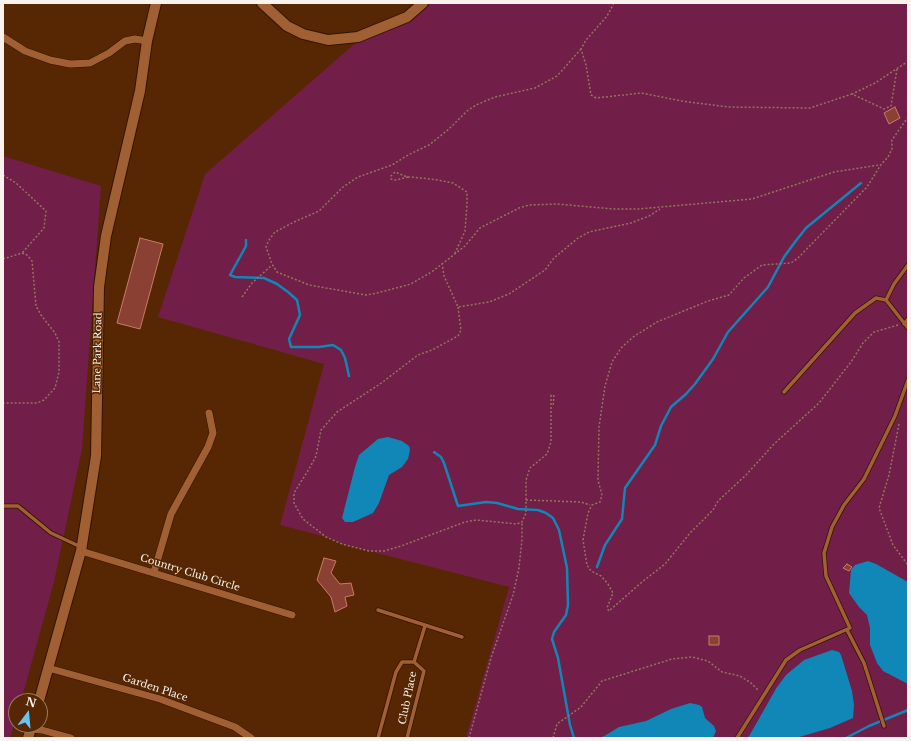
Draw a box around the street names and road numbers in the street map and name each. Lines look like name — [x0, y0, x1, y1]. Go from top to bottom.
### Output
street label: Lane Park Road — [91, 312, 105, 394]
street label: Country Club Circle — [139, 552, 241, 594]
street label: Club Place — [397, 670, 419, 726]
street label: Garden Place — [121, 672, 189, 704]

